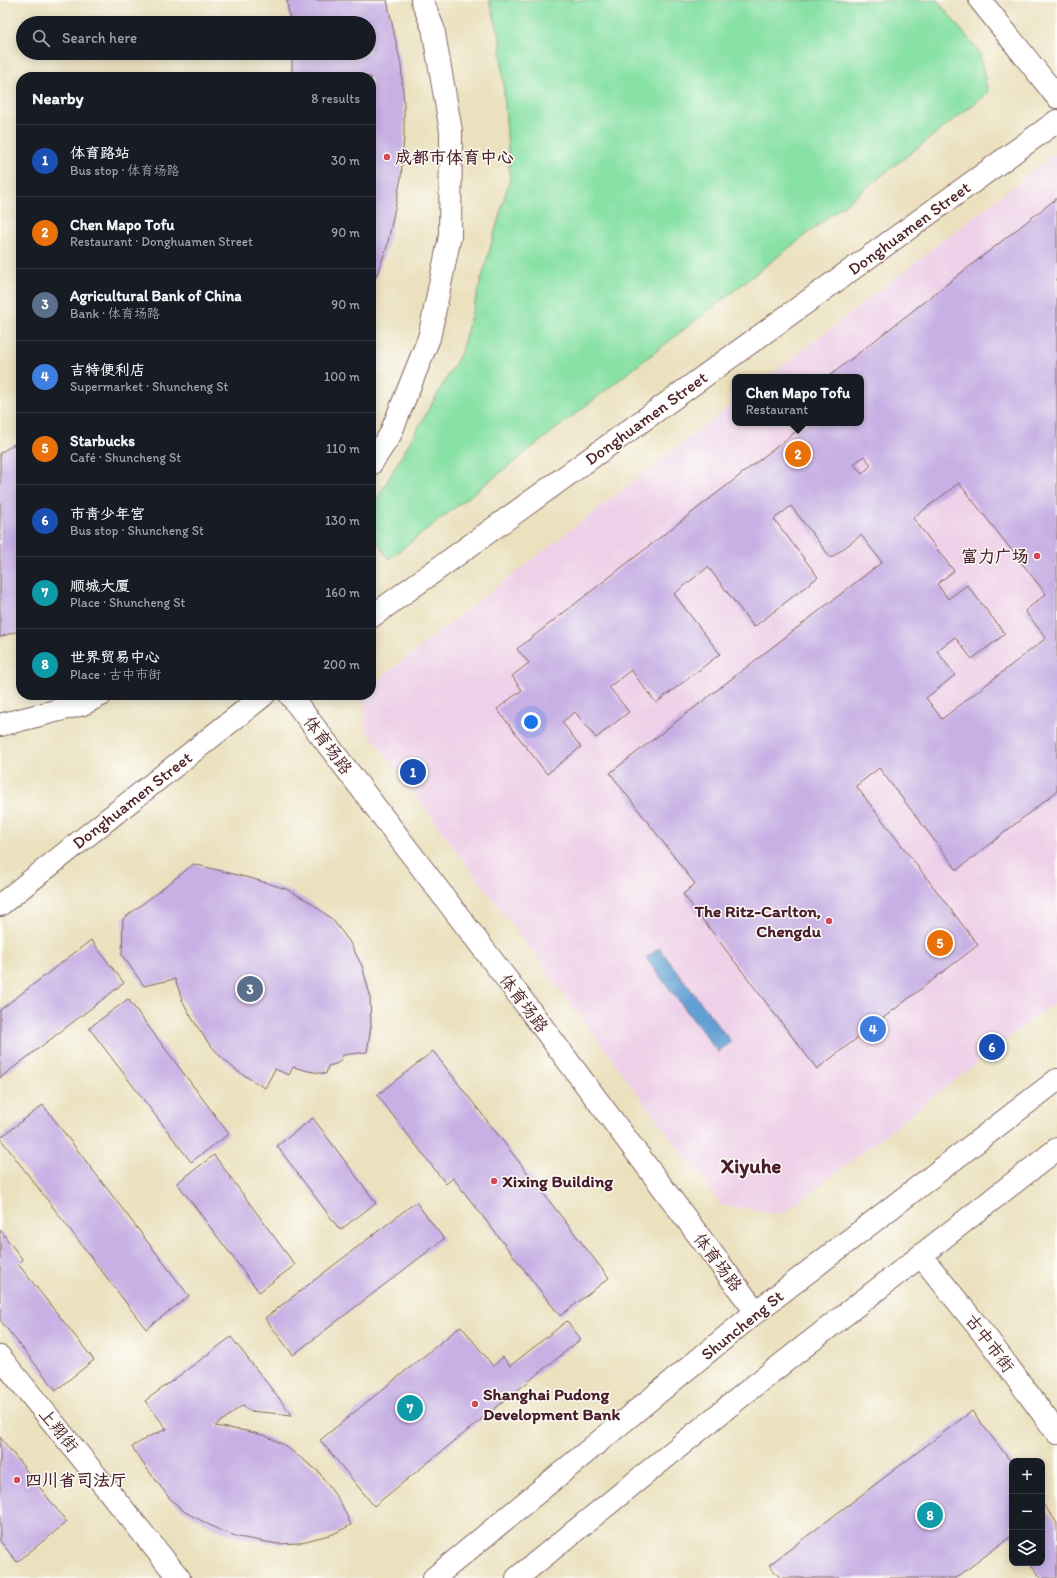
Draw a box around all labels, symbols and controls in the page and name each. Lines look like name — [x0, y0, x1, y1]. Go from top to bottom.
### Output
search box — [16, 16, 376, 60]
icon: search — [30, 27, 52, 49]
text: Search here — [62, 29, 137, 47]
text: Nearby — [32, 88, 84, 108]
text: 8 results — [311, 91, 360, 106]
text: 体育路站 — [70, 144, 130, 162]
place label: 成都市体育中心 — [395, 147, 514, 167]
marker: 成都市体育中心 — [382, 152, 392, 162]
text: 1 — [42, 153, 48, 168]
text: 30 m — [331, 153, 360, 168]
text: Bus stop · 体育场路 — [70, 163, 179, 178]
street label: Donghuamen Street — [844, 177, 974, 279]
text: Chen Mapo Tofu — [70, 216, 175, 234]
text: 2 — [42, 225, 48, 240]
text: 90 m — [331, 225, 360, 240]
text: Restaurant · Donghuamen Street — [70, 234, 253, 249]
text: Agricultural Bank of China — [70, 287, 242, 305]
text: 3 — [41, 297, 49, 312]
text: 90 m — [331, 297, 360, 312]
text: Bank · 体育场路 — [70, 306, 160, 321]
text: 吉特便利店 — [70, 361, 145, 379]
street label: Donghuamen Street — [581, 367, 711, 469]
text: 4 — [41, 369, 49, 384]
text: 100 m — [324, 369, 360, 384]
popup — [732, 374, 864, 426]
text: Supermarket · Shuncheng St — [70, 379, 228, 394]
text: Chen Mapo Tofu — [746, 384, 850, 402]
text: Restaurant — [746, 402, 808, 417]
text: Starbucks — [70, 432, 135, 450]
pin: 2 — [785, 439, 811, 469]
text: 5 — [42, 441, 48, 456]
text: 110 m — [326, 441, 360, 456]
text: Café · Shuncheng St — [70, 450, 181, 465]
text: 市青少年宫 — [70, 505, 145, 523]
text: 6 — [42, 513, 48, 528]
text: 130 m — [325, 513, 360, 528]
text: Bus stop · Shuncheng St — [70, 523, 204, 538]
place label: 富力广场 — [961, 546, 1029, 566]
marker: 富力广场 — [1032, 551, 1042, 561]
text: 顺城大厦 — [70, 577, 130, 595]
text: 7 — [42, 585, 48, 600]
text: 160 m — [325, 585, 360, 600]
text: Place · Shuncheng St — [70, 595, 185, 610]
text: 世界贸易中心 — [70, 648, 160, 666]
text: 8 — [41, 657, 49, 672]
text: 200 m — [323, 657, 360, 672]
text: Place · 古中市街 — [70, 667, 161, 682]
street label: 体育场路 — [300, 712, 356, 778]
your location — [521, 712, 541, 732]
street label: Donghuamen Street — [68, 747, 196, 853]
pin: 1 — [400, 757, 426, 787]
place label: The Ritz-Carlton, Chengdu — [693, 901, 822, 942]
marker: The Ritz-Carlton, Chengdu — [824, 916, 834, 926]
pin: 5 — [927, 928, 953, 958]
street label: 体育场路 — [496, 970, 552, 1036]
pin: 3 — [237, 974, 263, 1004]
pin: 4 — [860, 1014, 886, 1044]
pin: 6 — [979, 1032, 1005, 1062]
district label: Xiyuhe — [721, 1153, 781, 1179]
place label: Xixing Building — [502, 1171, 613, 1192]
marker: Xixing Building — [489, 1176, 499, 1186]
street label: 体育场路 — [690, 1229, 746, 1295]
street label: Shuncheng St — [697, 1286, 787, 1364]
street label: 古中市街 — [962, 1310, 1018, 1376]
place label: Shanghai Pudong Development Bank — [483, 1384, 620, 1425]
pin: 7 — [397, 1393, 423, 1423]
marker: Shanghai Pudong Development Bank — [470, 1399, 480, 1409]
street label: 上翔街 — [35, 1404, 83, 1456]
map controls — [1009, 1458, 1045, 1566]
button: + — [1009, 1458, 1045, 1494]
place label: 四川省司法厅 — [25, 1470, 127, 1490]
marker: 四川省司法厅 — [12, 1475, 22, 1485]
button: − — [1009, 1494, 1045, 1530]
pin: 8 — [917, 1500, 943, 1530]
button: layers — [1009, 1530, 1045, 1566]

